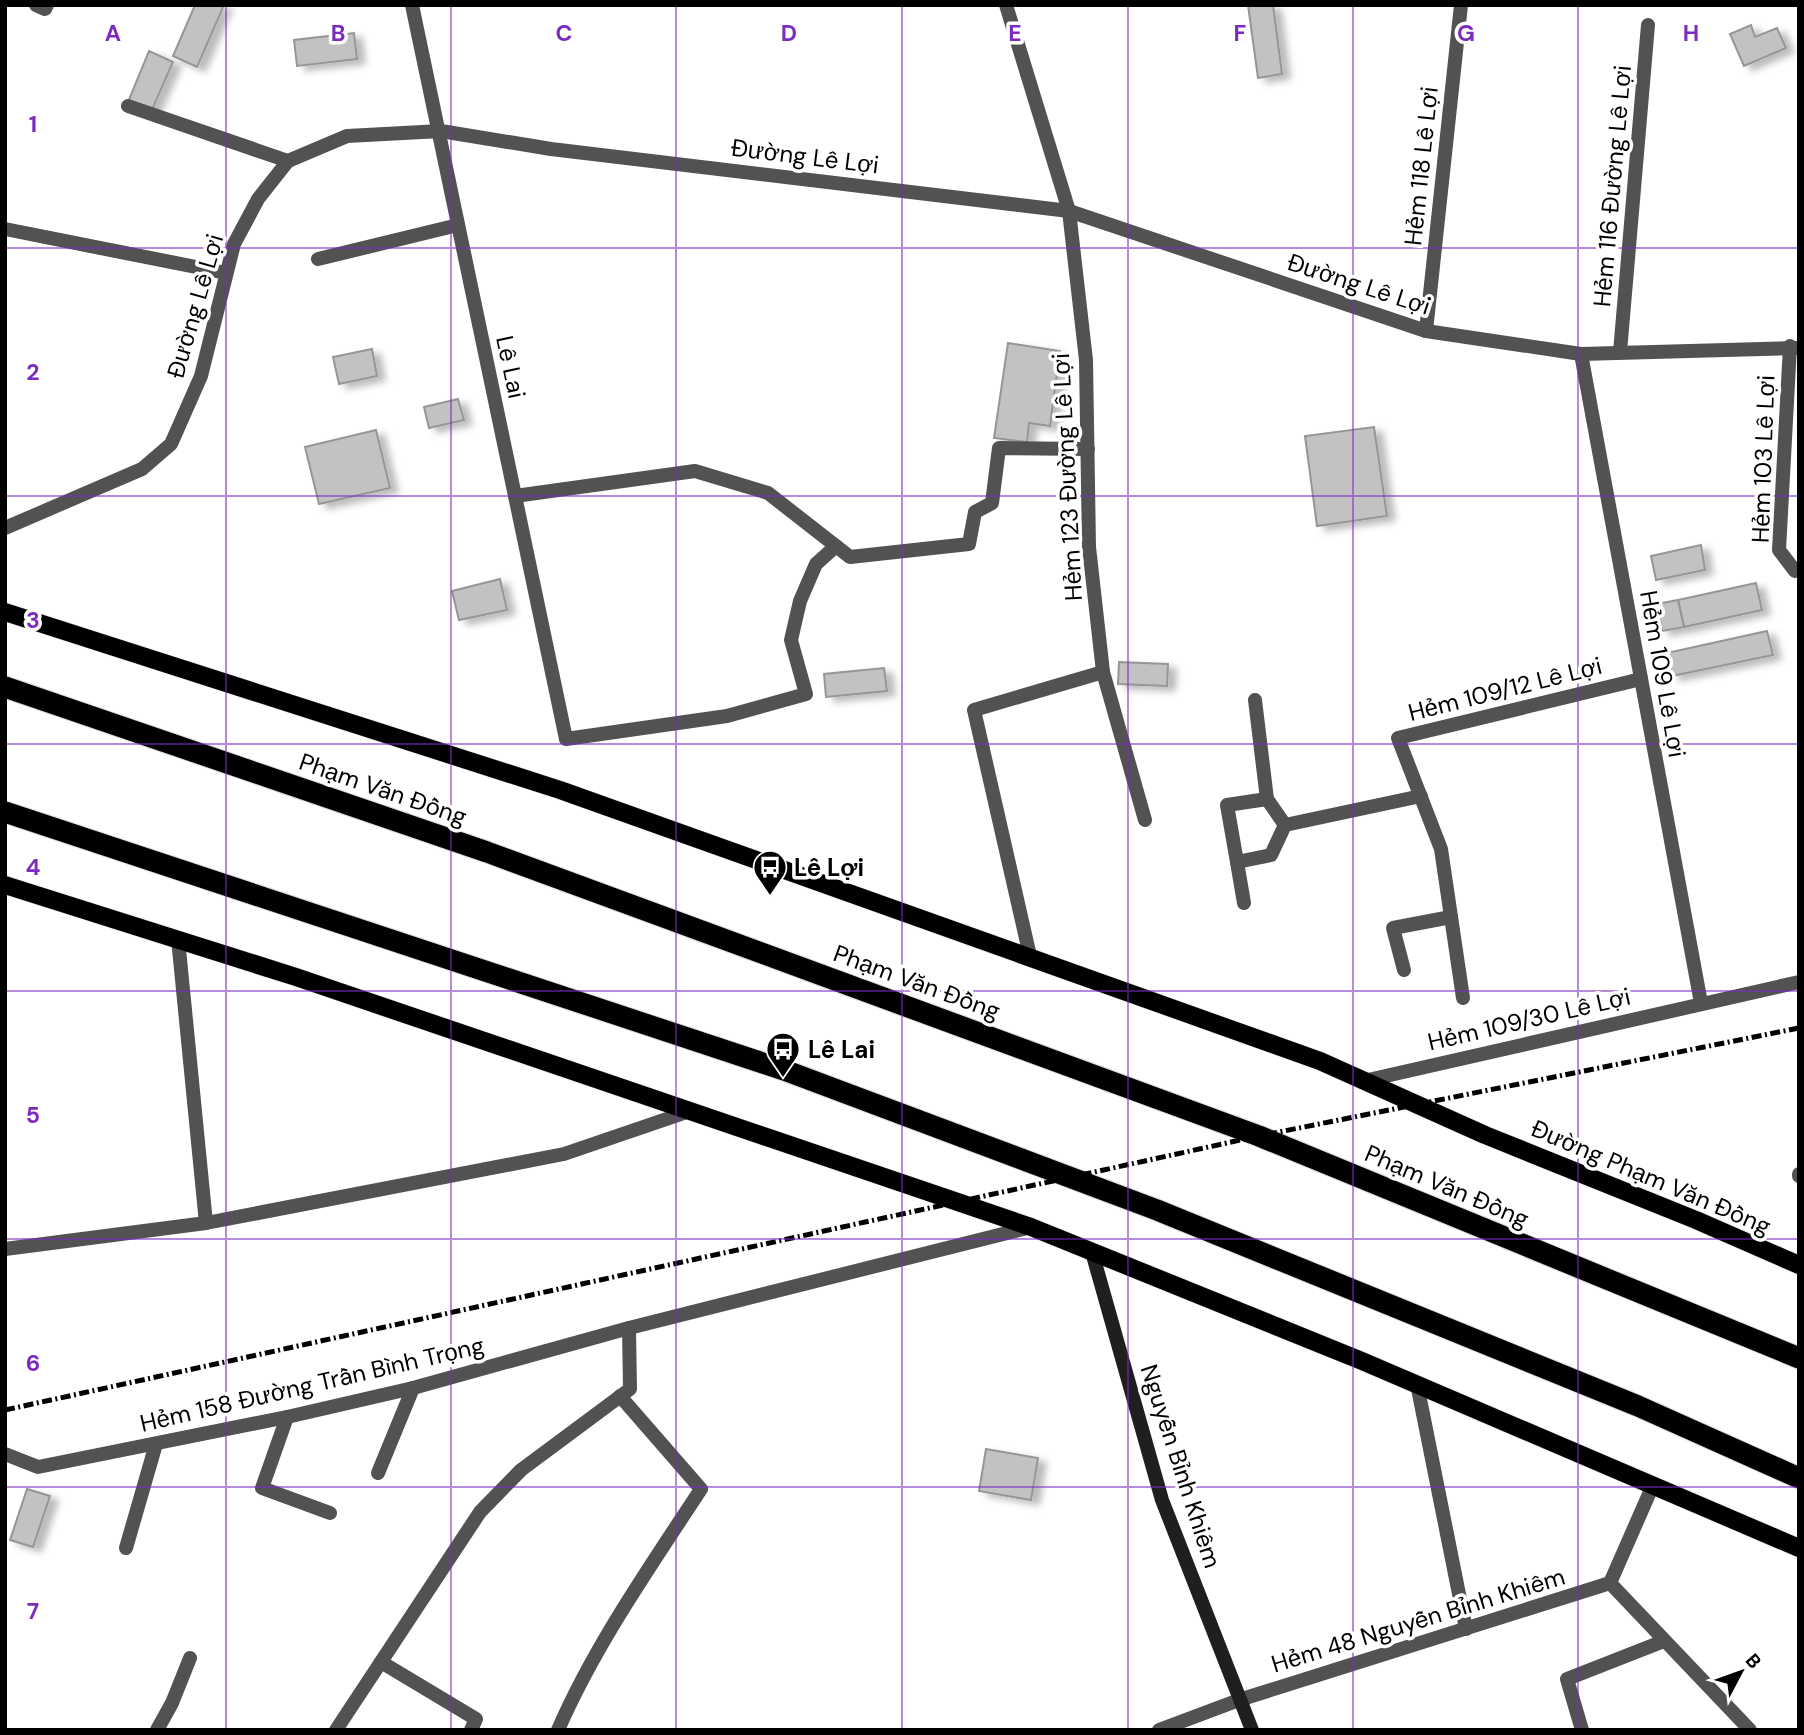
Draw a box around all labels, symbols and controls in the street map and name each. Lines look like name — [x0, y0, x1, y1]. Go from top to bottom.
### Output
text: A — [105, 18, 121, 48]
text: B — [331, 18, 345, 48]
text: C — [556, 18, 572, 48]
text: D — [781, 18, 797, 48]
text: E — [1008, 18, 1022, 48]
text: F — [1234, 18, 1247, 48]
text: G — [1457, 18, 1475, 48]
text: H — [1683, 18, 1699, 48]
street label: Hẻm 116 Đường Lê Lợi — [1586, 64, 1638, 308]
street label: Hẻm 118 Lê Lợi — [1397, 85, 1445, 247]
text: 1 — [29, 109, 37, 139]
street label: Đường Lê Lợi — [729, 132, 881, 180]
street label: Đường Lê Lợi — [160, 230, 230, 382]
street label: Đường Lê Lợi — [1284, 246, 1434, 322]
street label: Lê Lai — [489, 333, 533, 401]
street label: Hẻm 123 Đường Lê Lợi — [1045, 352, 1089, 602]
text: 2 — [26, 357, 40, 387]
street label: Hẻm 103 Lê Lợi — [1745, 374, 1781, 544]
street label: Hẻm 109 Lê Lợi — [1633, 588, 1693, 760]
text: 3 — [26, 605, 40, 635]
street label: Hẻm 109/12 Lê Lợi — [1405, 650, 1605, 728]
street label: Phạm Văn Đồng — [295, 746, 471, 832]
bus stop icon: Lê Lợi — [751, 848, 789, 897]
text: 4 — [26, 852, 41, 882]
place label: Lê Lợi — [794, 852, 864, 883]
street label: Phạm Văn Đồng — [829, 937, 1005, 1027]
street label: Hẻm 109/30 Lê Lợi — [1425, 981, 1633, 1057]
bus stop icon: Lê Lai — [764, 1030, 802, 1079]
place label: Lê Lai — [808, 1034, 875, 1065]
text: 5 — [26, 1100, 40, 1130]
street label: Đường Phạm Văn Đồng — [1526, 1112, 1776, 1242]
street label: Phạm Văn Đồng — [1360, 1138, 1534, 1234]
street label: Hẻm 158 Đường Trần Bình Trọng — [137, 1329, 487, 1439]
text: 6 — [26, 1348, 40, 1378]
street label: Nguyễn Bỉnh Khiêm — [1133, 1360, 1229, 1572]
street label: Hẻm 48 Nguyễn Bỉnh Khiêm — [1268, 1561, 1568, 1679]
text: 7 — [27, 1596, 39, 1626]
north arrow — [1706, 1637, 1776, 1707]
text: B — [1740, 1648, 1767, 1674]

